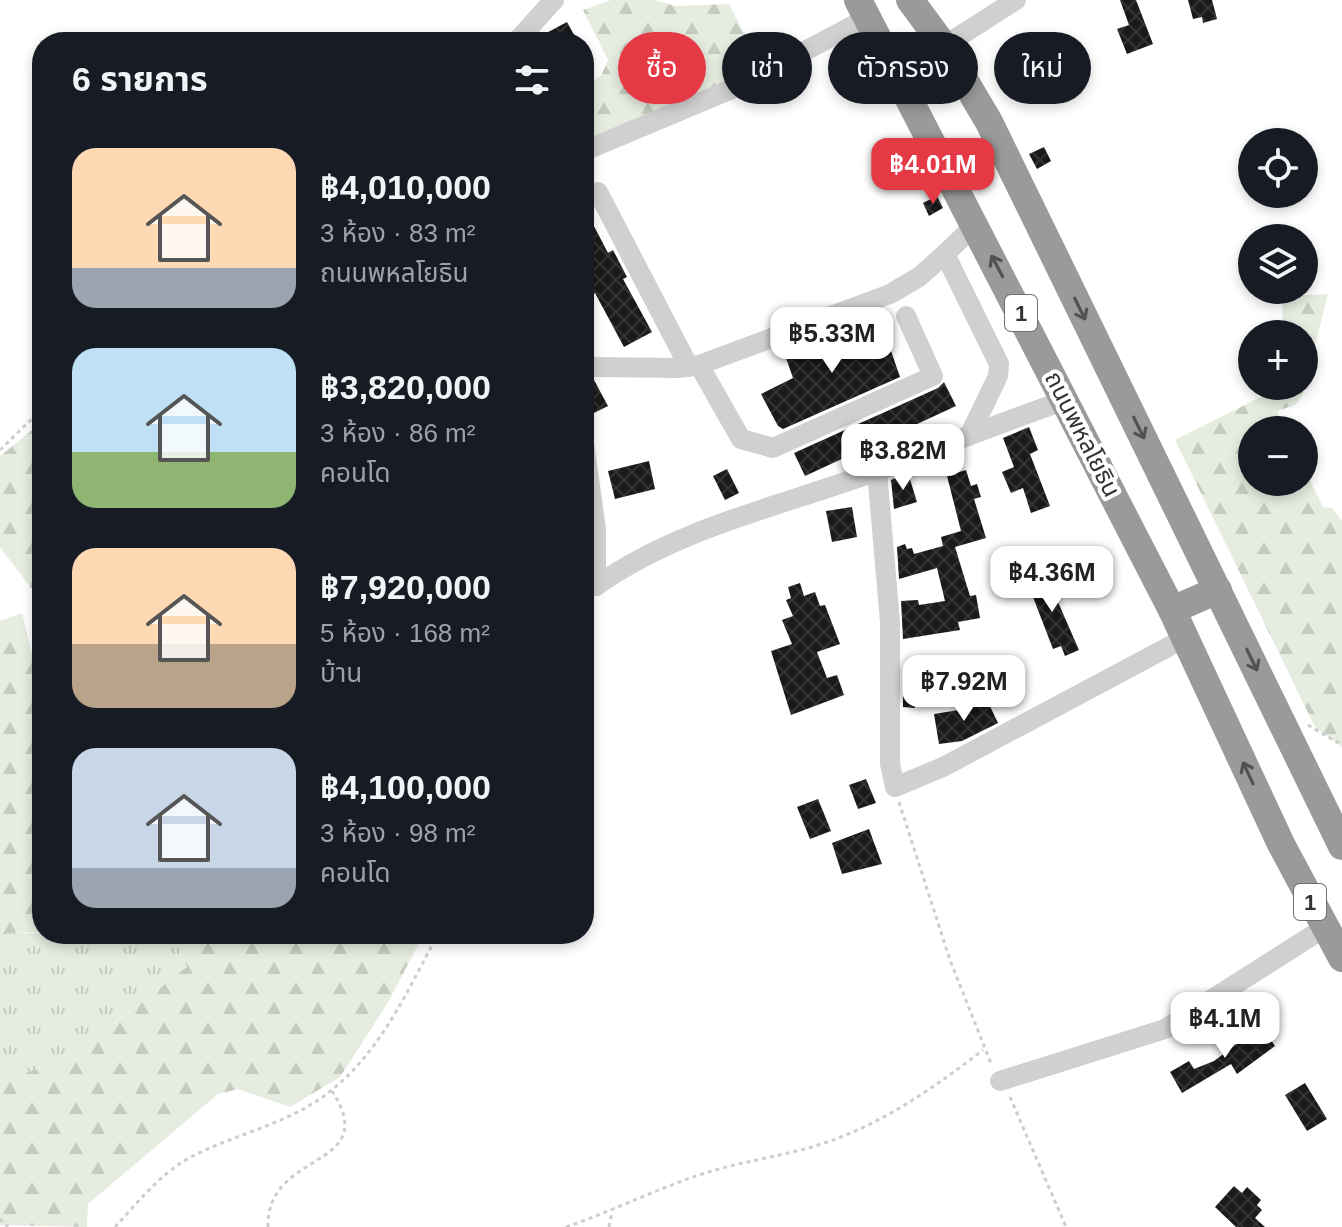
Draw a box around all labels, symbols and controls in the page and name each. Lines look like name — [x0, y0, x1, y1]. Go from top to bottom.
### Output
chip: ซื้อ — [618, 32, 706, 104]
chip: เช่า — [722, 32, 812, 104]
chip: ตัวกรอง — [828, 32, 978, 104]
chip: ใหม่ — [994, 32, 1091, 104]
icon: filters — [510, 58, 554, 102]
text: 6 รายการ — [72, 60, 208, 98]
map controls — [1238, 128, 1318, 496]
button: locate — [1238, 128, 1318, 208]
pin: ฿4.01M — [868, 138, 998, 206]
text: ฿4.01M — [889, 149, 977, 179]
text: ฿4,010,000 — [320, 168, 491, 206]
icon: home — [136, 180, 232, 276]
text: 3 ห้อง · 83 m² — [320, 218, 475, 248]
button: layers — [1238, 224, 1318, 304]
one-way arrow — [988, 254, 1004, 278]
text: ถนนพหลโยธิน — [320, 258, 468, 288]
road number: 1 — [1005, 295, 1037, 331]
one-way arrow — [1073, 296, 1088, 320]
pin: ฿5.33M — [767, 307, 897, 375]
text: ฿5.33M — [788, 318, 876, 348]
button: + — [1238, 320, 1318, 400]
street label: ถนนพหลโยธิน — [1040, 367, 1126, 501]
text: ฿3,820,000 — [320, 368, 491, 406]
icon: home — [136, 380, 232, 476]
one-way arrow — [1131, 415, 1147, 439]
button: − — [1238, 416, 1318, 496]
text: 3 ห้อง · 86 m² — [320, 418, 475, 448]
pin: ฿3.82M — [838, 424, 968, 492]
text: ฿3.82M — [859, 435, 947, 465]
text: คอนโด — [320, 458, 391, 488]
pin: ฿4.36M — [987, 546, 1117, 614]
text: ฿4.36M — [1008, 557, 1096, 587]
text: ฿7,920,000 — [320, 568, 491, 606]
icon: home — [136, 580, 232, 676]
text: 5 ห้อง · 168 m² — [320, 618, 490, 648]
one-way arrow — [1245, 648, 1260, 672]
pin: ฿7.92M — [899, 655, 1029, 723]
text: บ้าน — [320, 658, 362, 688]
text: ฿7.92M — [920, 666, 1008, 696]
one-way arrow — [1240, 762, 1255, 786]
text: ฿4,100,000 — [320, 768, 491, 806]
icon: home — [136, 780, 232, 876]
text: 3 ห้อง · 98 m² — [320, 818, 475, 848]
text: คอนโด — [320, 858, 391, 888]
road number: 1 — [1294, 884, 1326, 920]
pin: ฿4.1M — [1169, 992, 1281, 1060]
text: ฿4.1M — [1189, 1003, 1261, 1033]

